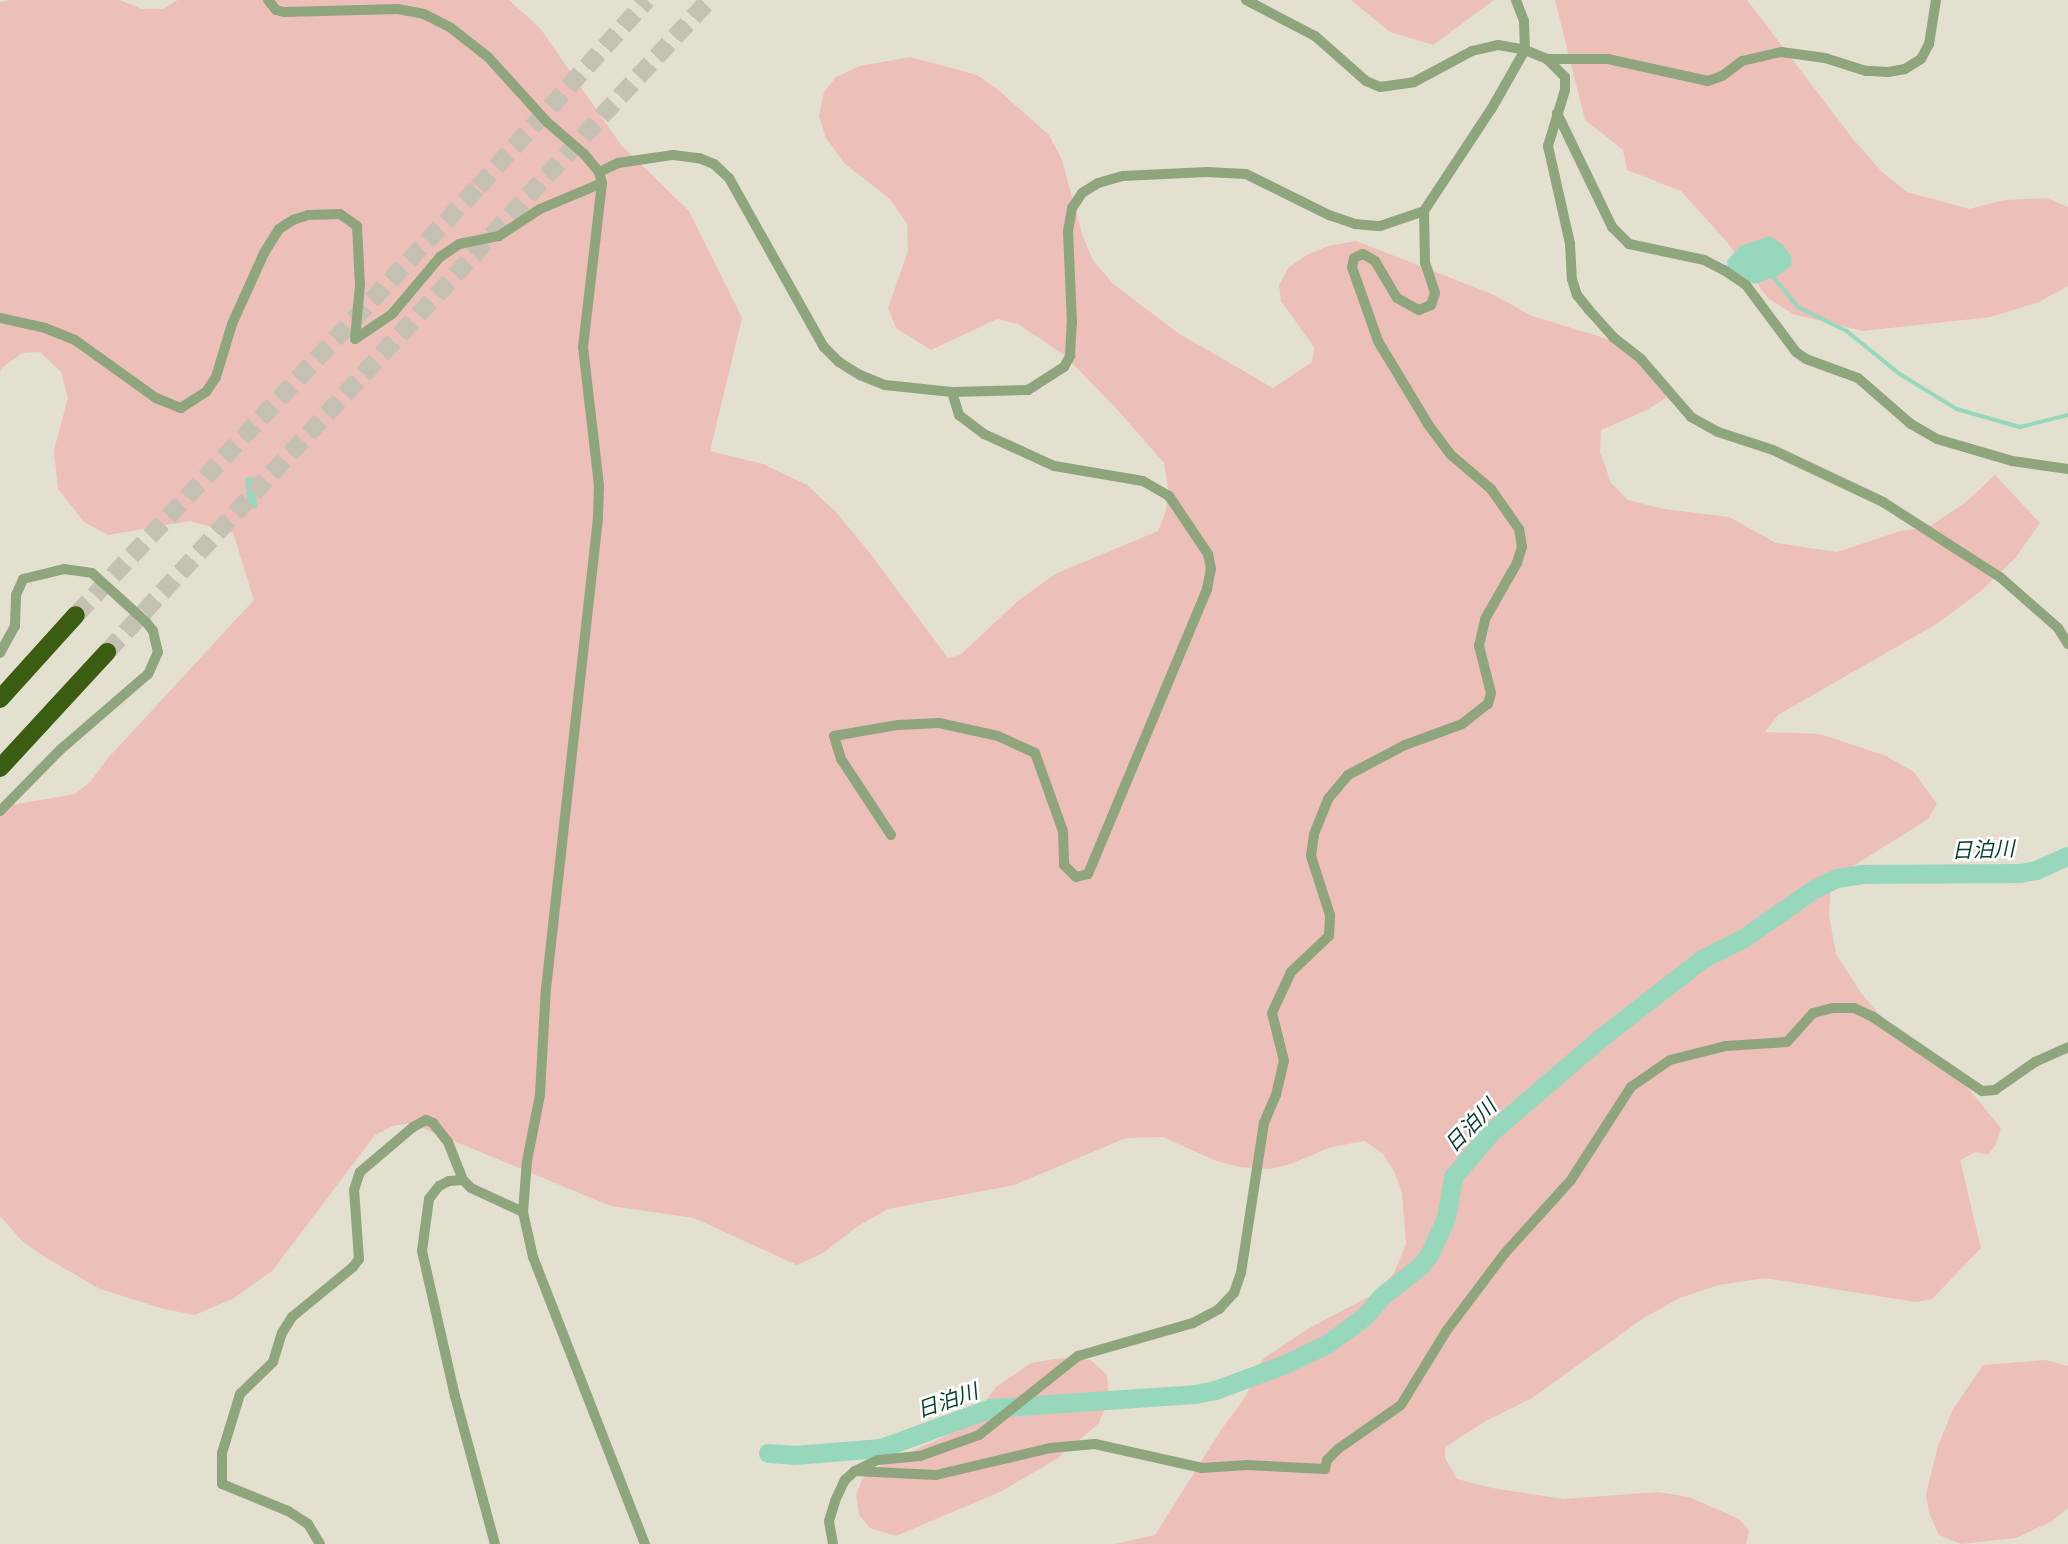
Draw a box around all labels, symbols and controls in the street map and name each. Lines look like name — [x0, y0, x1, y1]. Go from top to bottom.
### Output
water label: 日泊川 — [1951, 835, 2015, 863]
water label: 日泊川 — [1439, 1094, 1501, 1156]
water label: 日泊川 — [913, 1378, 981, 1422]

